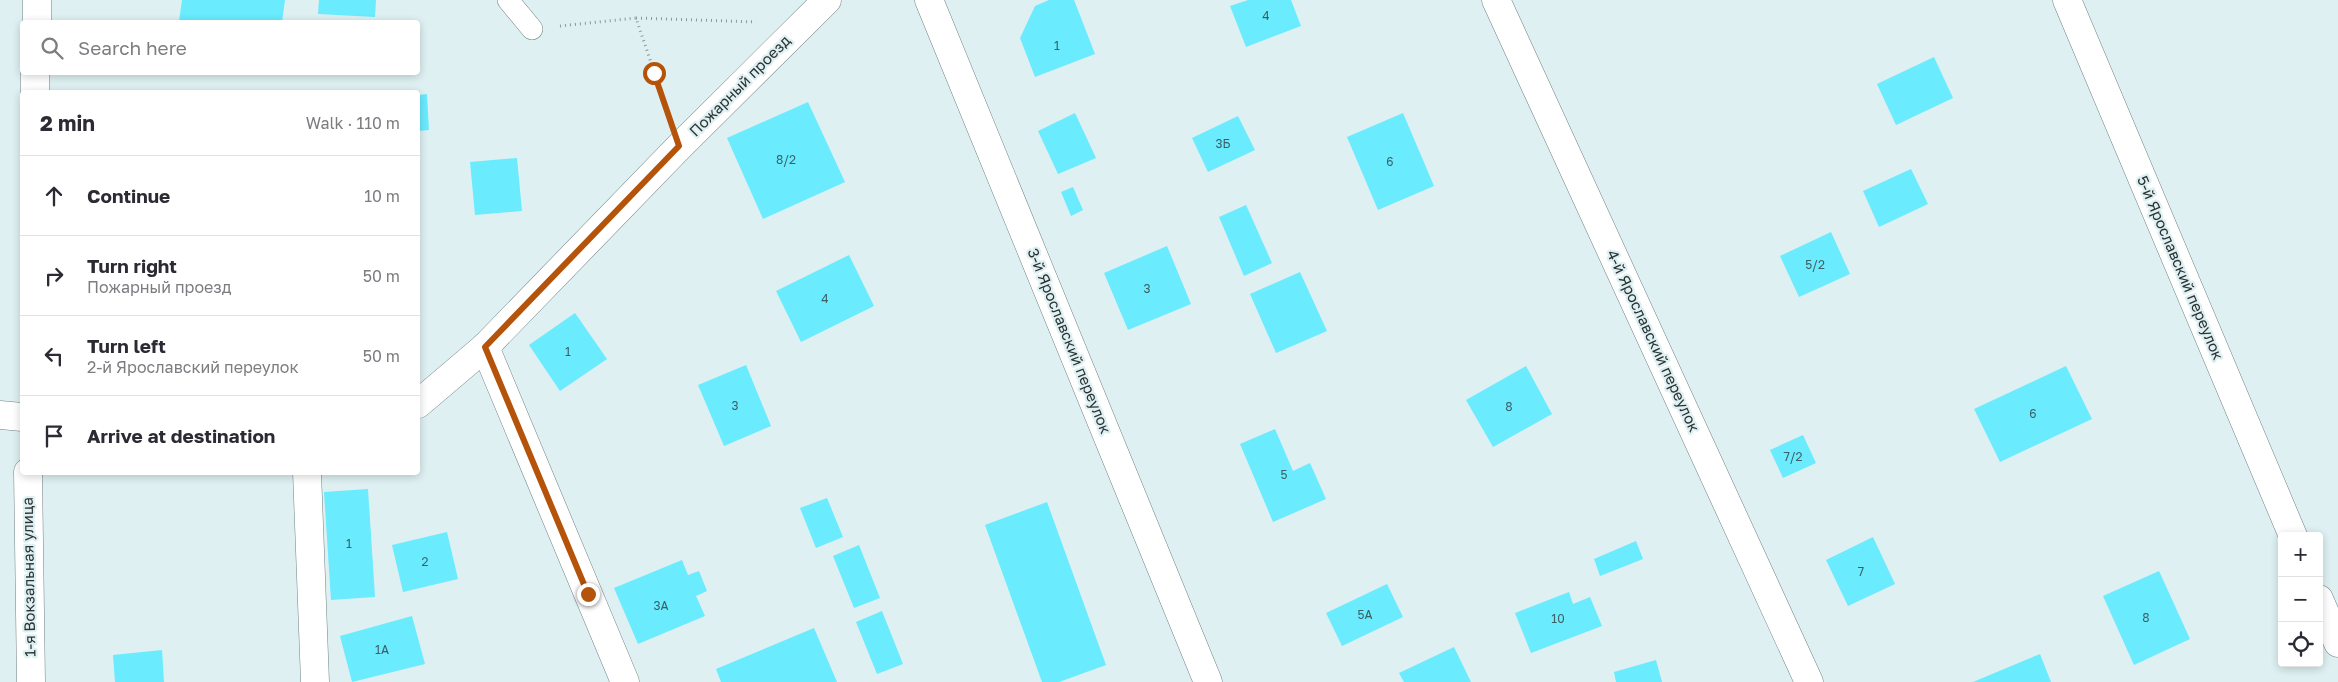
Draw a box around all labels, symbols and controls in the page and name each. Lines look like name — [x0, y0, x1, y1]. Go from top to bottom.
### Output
house number: 4 — [1262, 8, 1270, 23]
search box — [20, 20, 420, 75]
street label: Пожарный проезд — [685, 31, 794, 140]
icon: search — [38, 34, 66, 62]
text: Search here — [78, 36, 187, 59]
house number: 1 — [1054, 38, 1060, 53]
route start — [643, 62, 666, 85]
text: 2 min — [40, 110, 95, 136]
text: Walk · 110 m — [306, 113, 400, 133]
house number: 3Б — [1215, 136, 1231, 151]
house number: 8/2 — [776, 152, 796, 167]
house number: 6 — [1386, 154, 1394, 169]
street label: 5-й Ярославский переулок — [2134, 173, 2228, 363]
icon: ahead — [40, 182, 68, 210]
text: Continue — [87, 184, 170, 207]
text: 10 m — [364, 186, 400, 206]
street label: 3-й Ярославский переулок — [1024, 245, 1116, 436]
street label: 4-й Ярославский переулок — [1604, 247, 1704, 435]
text: Turn right — [87, 254, 177, 277]
house number: 5/2 — [1805, 257, 1825, 272]
icon: right — [40, 262, 68, 290]
text: 50 m — [363, 266, 400, 286]
text: Пожарный проезд — [87, 277, 231, 297]
house number: 3 — [1143, 281, 1151, 296]
house number: 4 — [821, 291, 829, 306]
text: Turn left — [87, 334, 166, 357]
icon: left — [40, 342, 68, 370]
house number: 1 — [565, 344, 571, 359]
text: 50 m — [363, 346, 400, 366]
text: 2-й Ярославский переулок — [87, 357, 299, 377]
house number: 3 — [731, 398, 739, 413]
house number: 8 — [1505, 399, 1513, 414]
house number: 6 — [2029, 406, 2037, 421]
icon: arrive — [40, 422, 68, 450]
text: Arrive at destination — [87, 424, 275, 447]
house number: 7/2 — [1783, 449, 1803, 464]
house number: 5 — [1281, 467, 1288, 482]
street label: 1-я Вокзальная улица — [18, 497, 38, 657]
map controls — [2278, 532, 2323, 667]
button: + — [2278, 532, 2323, 577]
house number: 1 — [346, 536, 352, 551]
house number: 2 — [422, 554, 429, 569]
house number: 7 — [1858, 564, 1864, 579]
button: − — [2278, 577, 2323, 622]
route end — [577, 583, 600, 606]
house number: 3А — [653, 598, 669, 613]
house number: 5А — [1357, 607, 1373, 622]
house number: 8 — [2142, 610, 2150, 625]
house number: 10 — [1551, 611, 1565, 626]
button: locate — [2278, 622, 2323, 667]
house number: 1А — [375, 642, 389, 657]

